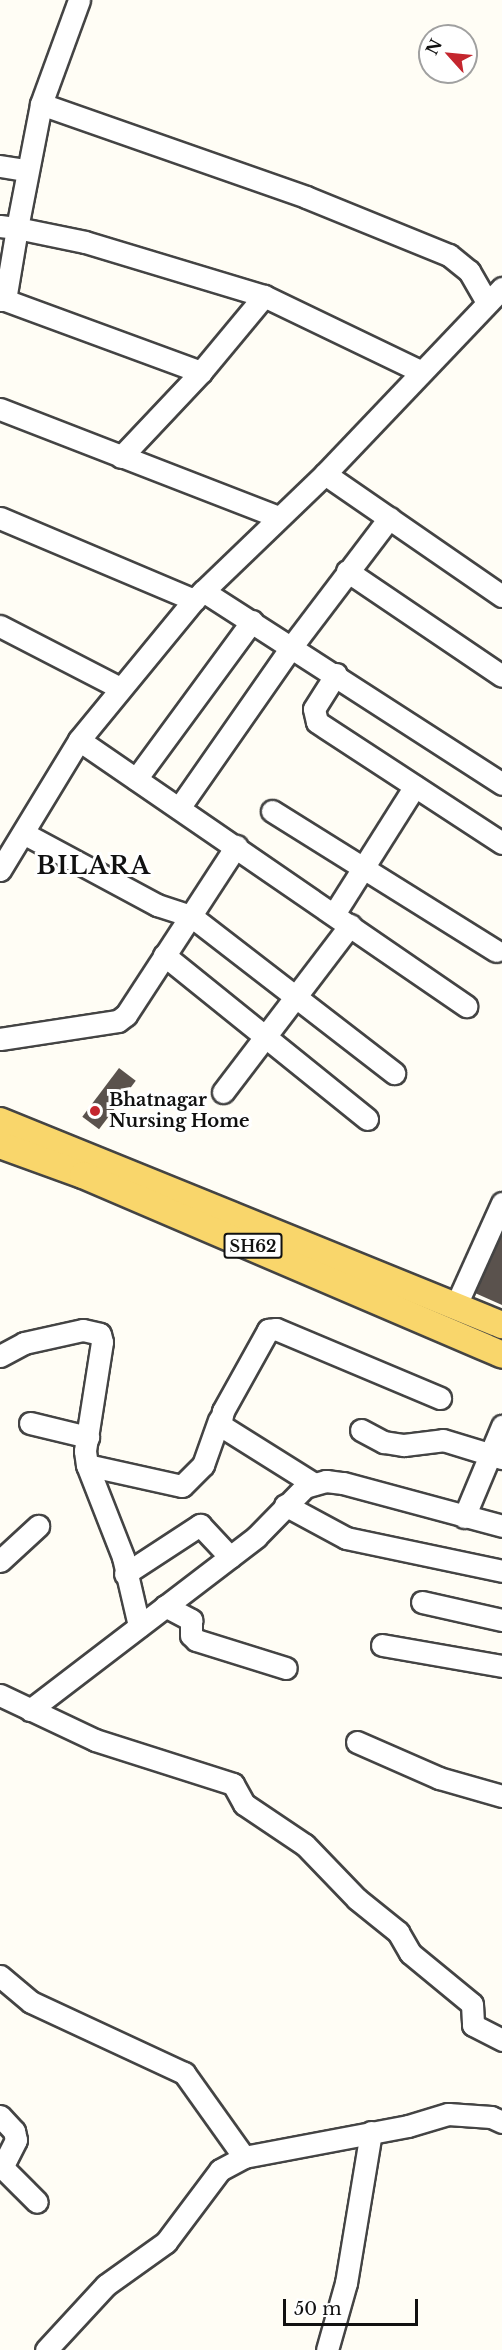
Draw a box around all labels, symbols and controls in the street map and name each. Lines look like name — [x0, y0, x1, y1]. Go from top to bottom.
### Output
north arrow — [418, 24, 478, 84]
text: N — [421, 35, 446, 58]
district label: BILARA — [37, 852, 151, 880]
place label: Bhatnagar Nursing Home — [109, 1090, 250, 1132]
marker: Bhatnagar Nursing Home — [86, 1102, 104, 1120]
road number: SH62 — [223, 1233, 283, 1259]
scale bar — [286, 2287, 421, 2325]
text: 50 m — [294, 2298, 342, 2320]

